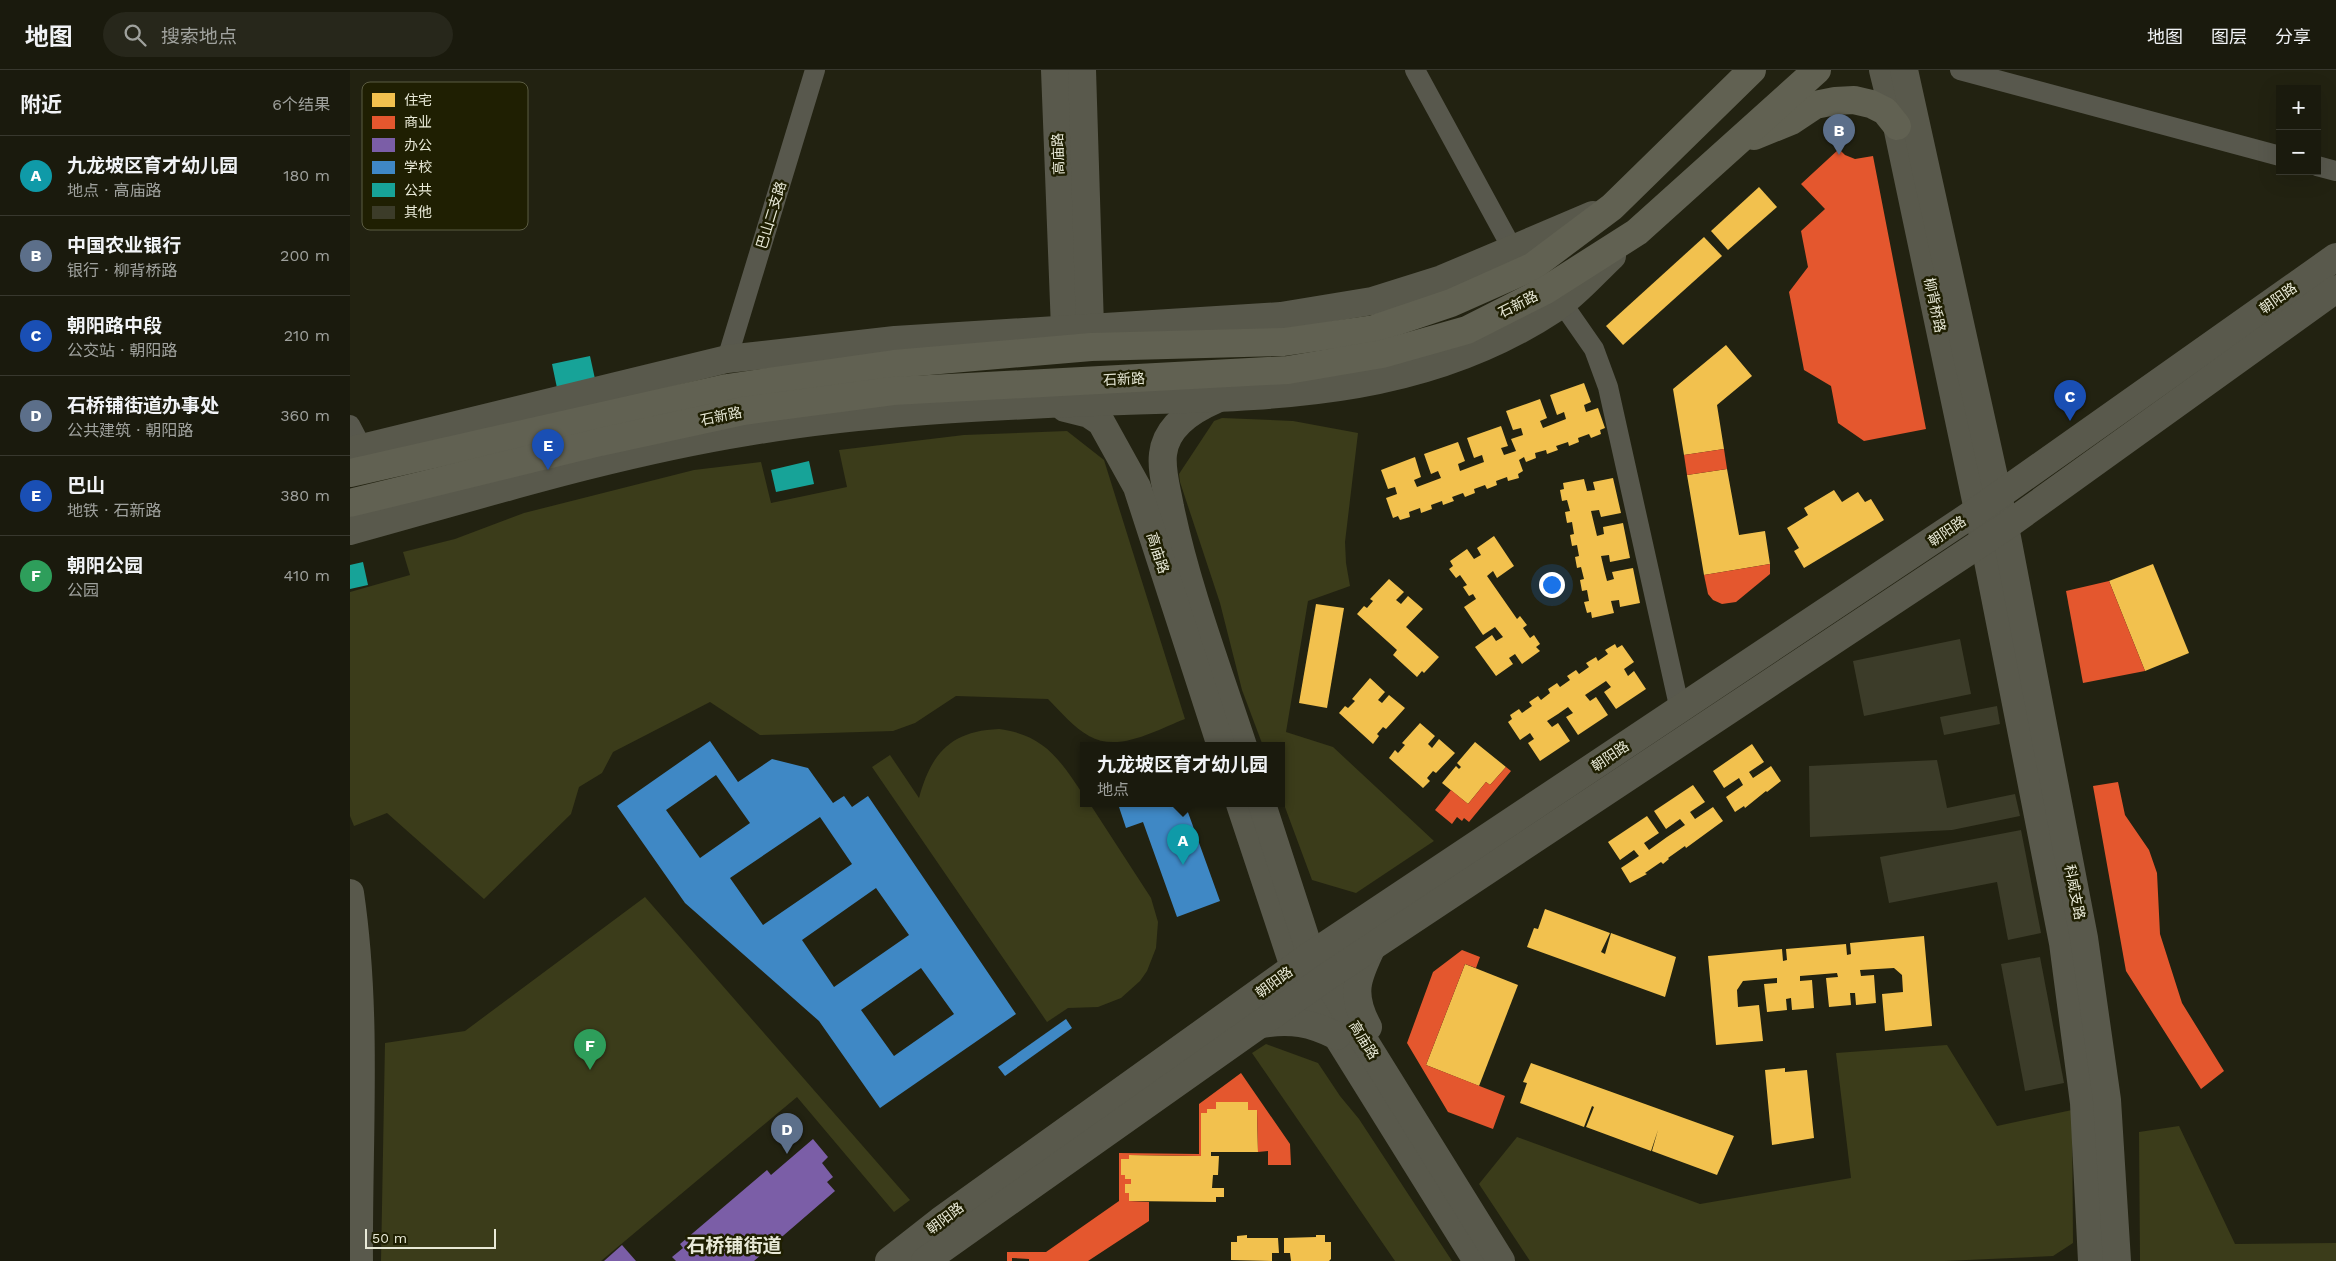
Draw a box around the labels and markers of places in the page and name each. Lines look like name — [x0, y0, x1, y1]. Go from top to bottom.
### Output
pin: B — [1823, 114, 1855, 155]
pin: C — [2054, 380, 2086, 421]
pin: E — [532, 429, 564, 470]
pin: A — [1167, 824, 1199, 865]
pin: F — [574, 1029, 606, 1070]
pin: D — [771, 1113, 803, 1154]

